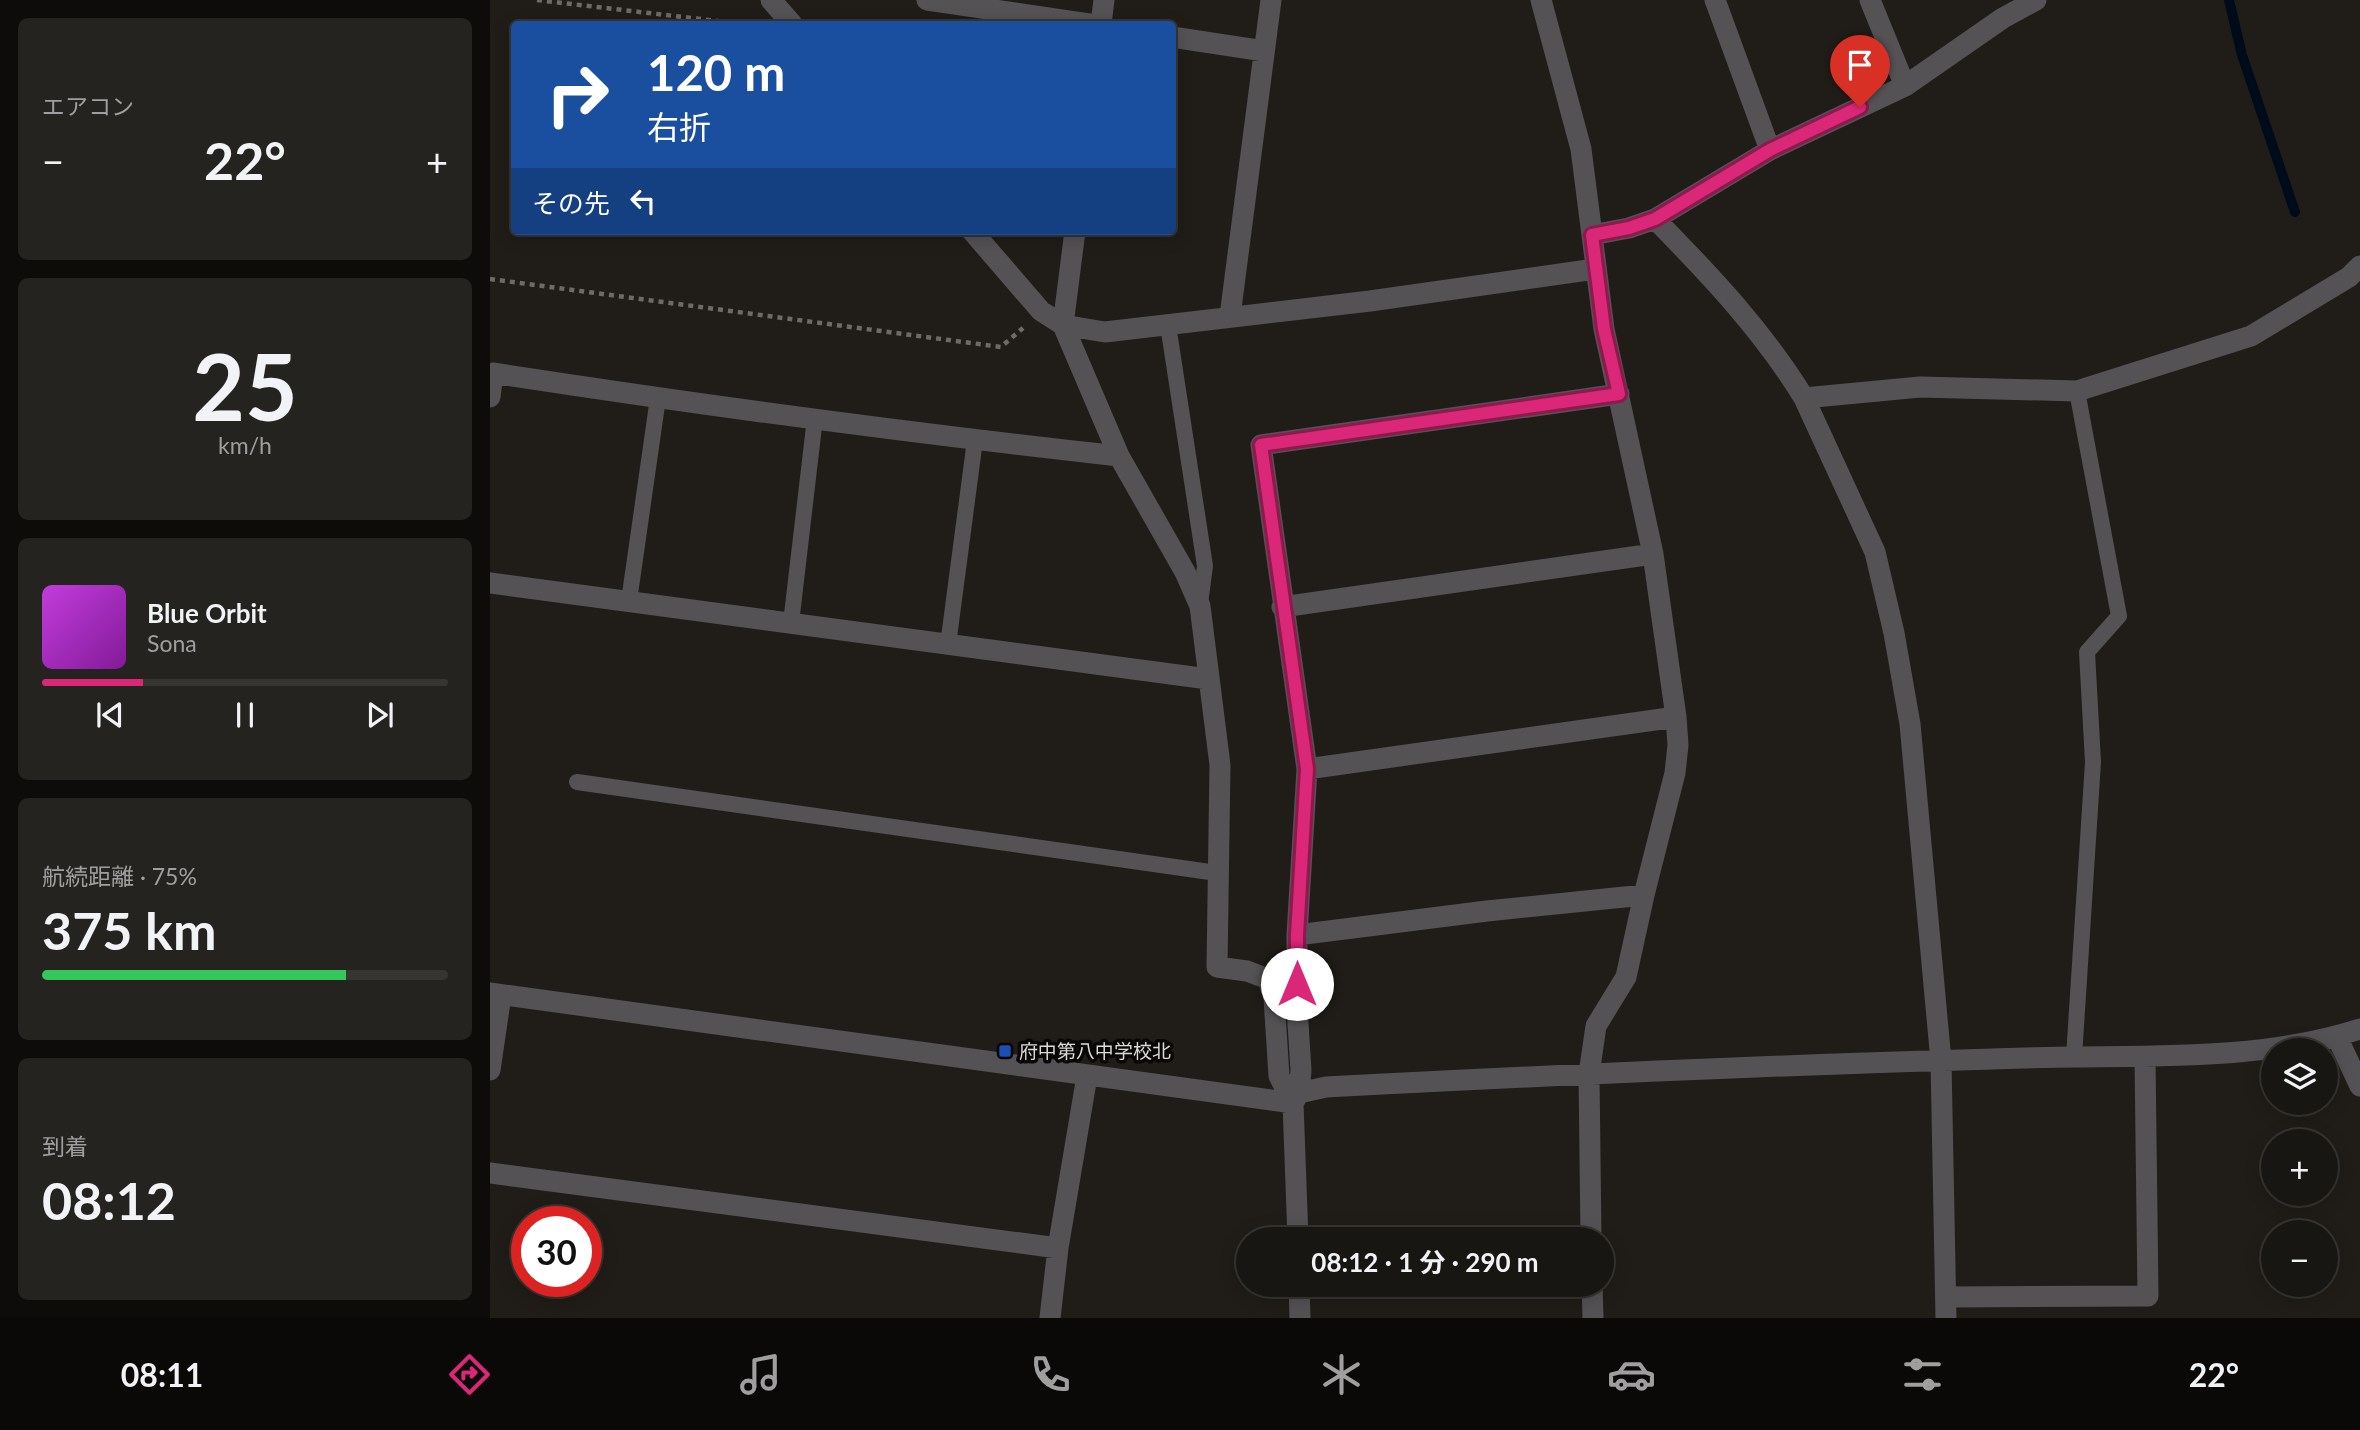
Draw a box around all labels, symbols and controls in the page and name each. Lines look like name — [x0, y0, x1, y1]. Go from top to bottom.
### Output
pin — [1830, 35, 1890, 107]
text: 120 m — [647, 43, 785, 101]
icon: arrive — [1841, 46, 1879, 84]
icon: right — [532, 49, 623, 140]
text: エアコン — [42, 92, 134, 120]
text: 右折 — [647, 107, 711, 146]
text: 22° — [204, 129, 286, 191]
text: − — [42, 138, 64, 184]
text: + — [426, 138, 448, 184]
icon: left — [624, 182, 662, 220]
text: その先 — [532, 187, 610, 219]
text: 25 — [192, 331, 298, 440]
text: km/h — [218, 431, 272, 459]
text: Blue Orbit — [147, 597, 267, 629]
text: Sona — [147, 629, 197, 657]
icon: previous — [91, 696, 129, 734]
icon: pause — [226, 696, 264, 734]
icon: next — [361, 696, 399, 734]
text: 航続距離 · 75% — [42, 862, 197, 890]
text: 375 km — [42, 899, 216, 961]
position arrow — [1260, 947, 1334, 1021]
map controls — [2261, 1038, 2338, 1297]
button: layers — [2261, 1038, 2338, 1115]
place label: 府中第八中学校北 — [1019, 1039, 1171, 1062]
marker: 府中第八中学校北 — [997, 1043, 1013, 1059]
button: + — [2261, 1129, 2338, 1206]
text: 到着 — [42, 1132, 88, 1160]
text: 08:12 — [42, 1169, 176, 1231]
speed limit sign: 30 — [511, 1206, 602, 1297]
button: − — [2261, 1220, 2338, 1297]
text: 08:12 · 1 分 · 290 m — [1311, 1246, 1539, 1278]
icon: directions — [445, 1350, 494, 1399]
icon: music — [736, 1350, 785, 1399]
icon: phone — [1026, 1350, 1075, 1399]
icon: climate — [1317, 1350, 1366, 1399]
icon: car — [1607, 1350, 1656, 1399]
icon: filters — [1898, 1350, 1947, 1399]
text: 08:11 — [121, 1355, 203, 1394]
text: 22° — [2189, 1355, 2239, 1394]

